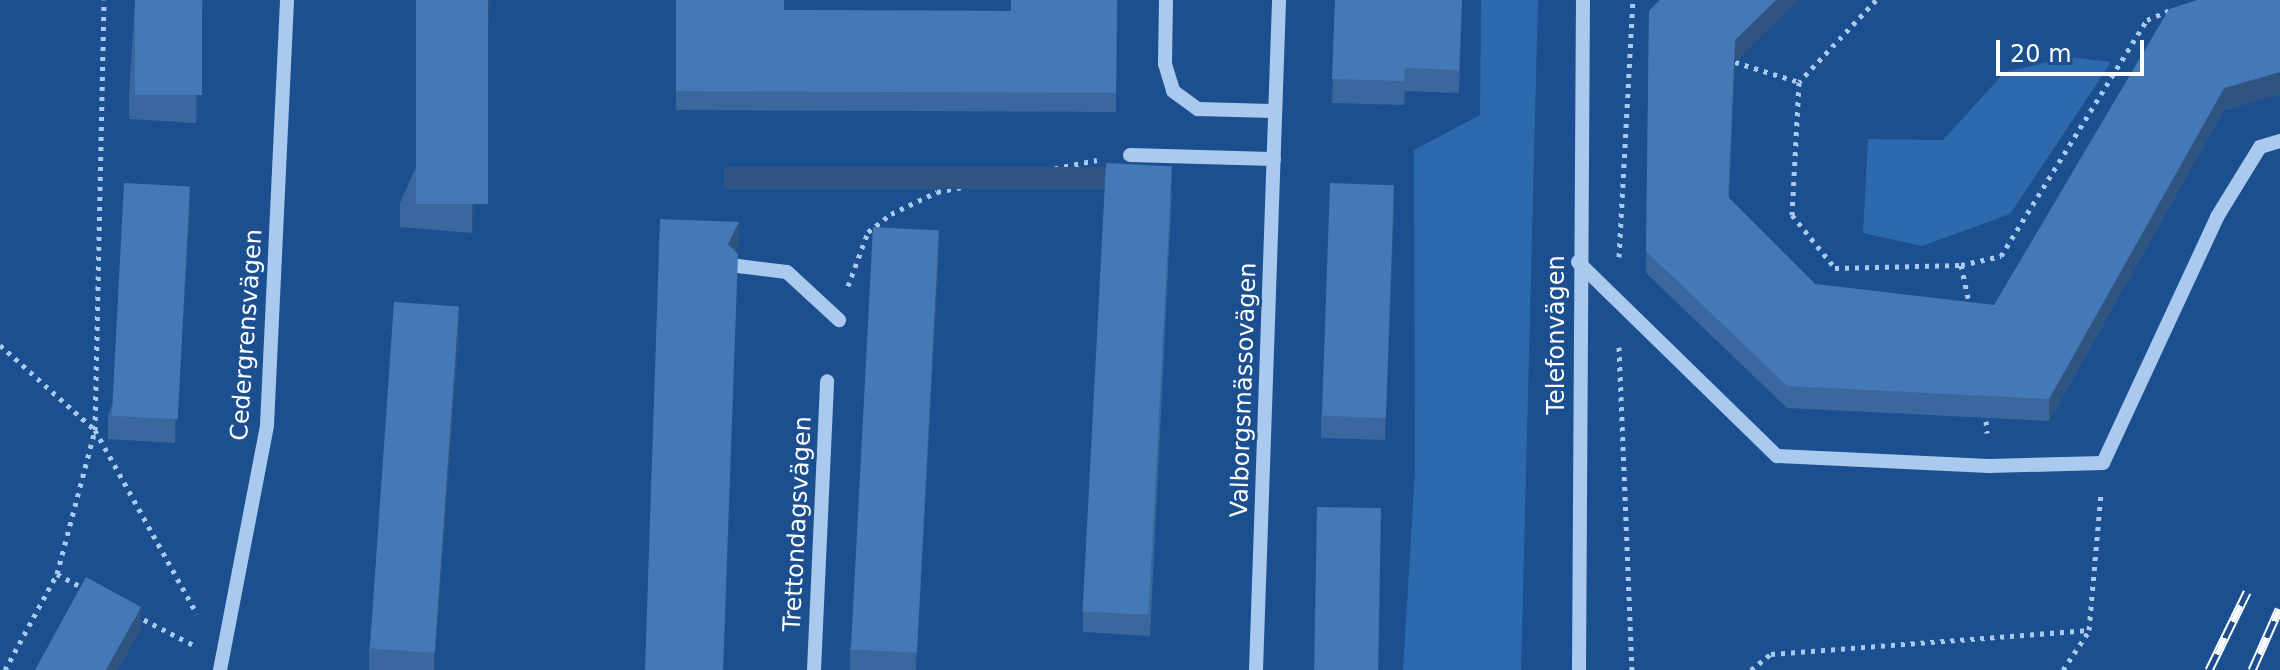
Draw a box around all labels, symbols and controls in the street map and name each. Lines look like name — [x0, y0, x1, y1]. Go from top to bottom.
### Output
scale bar — [2000, 24, 2148, 74]
text: 20 m — [2010, 40, 2072, 68]
street label: Cedergrensvägen — [225, 228, 269, 442]
street label: Telefonvägen — [1543, 255, 1571, 415]
street label: Valborgsmässovägen — [1225, 262, 1263, 518]
street label: Trettondagsvägen — [778, 416, 818, 632]

